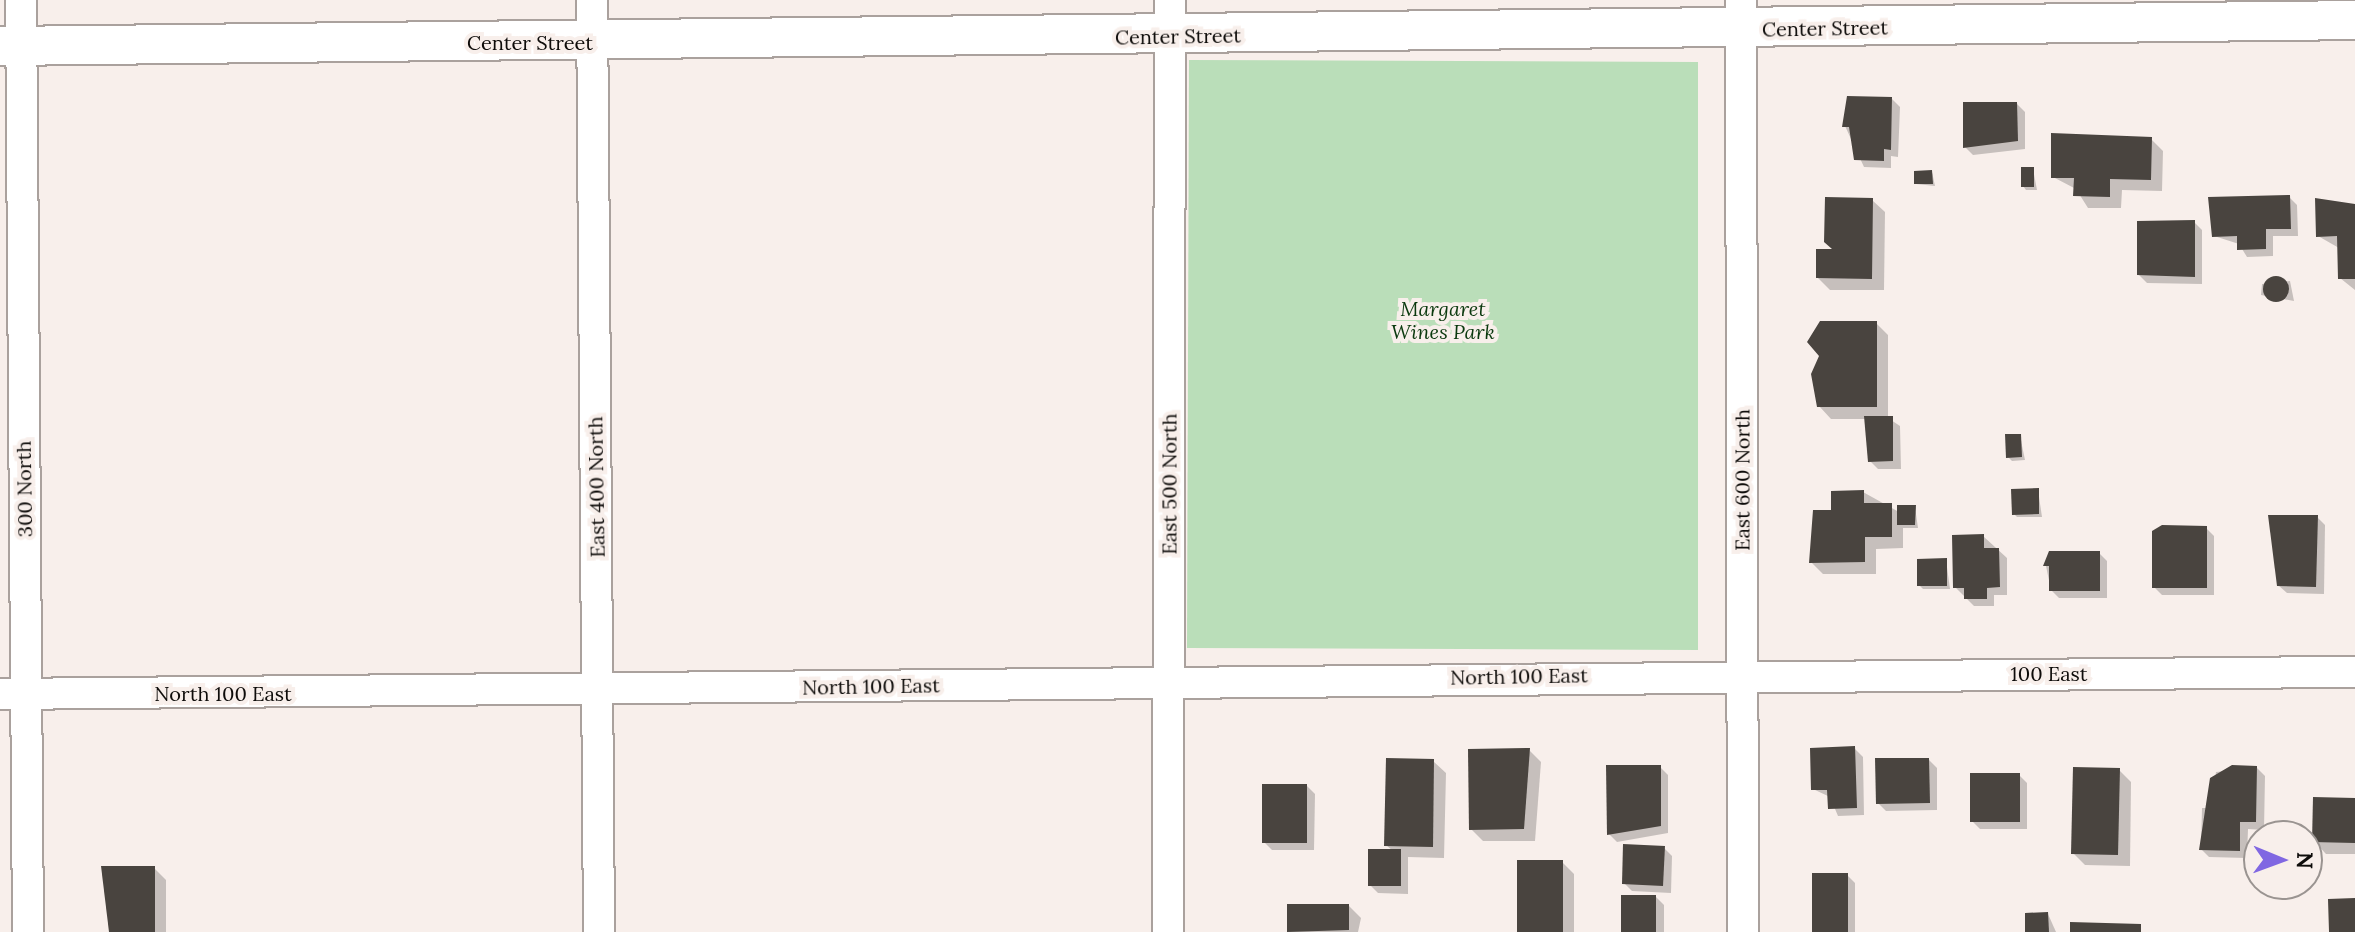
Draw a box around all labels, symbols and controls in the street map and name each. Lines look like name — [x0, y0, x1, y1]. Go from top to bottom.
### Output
street label: Center Street — [1762, 15, 1888, 41]
street label: Center Street — [1115, 23, 1241, 49]
street label: Center Street — [467, 30, 593, 54]
park label: Margaret Wines Park — [1391, 297, 1495, 344]
street label: East 600 North — [1730, 409, 1754, 551]
street label: East 500 North — [1157, 413, 1181, 555]
street label: East 400 North — [583, 416, 609, 558]
street label: 300 North — [11, 441, 37, 537]
street label: 100 East — [2010, 661, 2088, 685]
street label: North 100 East — [1450, 663, 1588, 689]
street label: North 100 East — [802, 673, 940, 699]
street label: North 100 East — [154, 681, 292, 705]
north arrow — [2243, 820, 2323, 900]
text: N — [2291, 852, 2319, 869]

